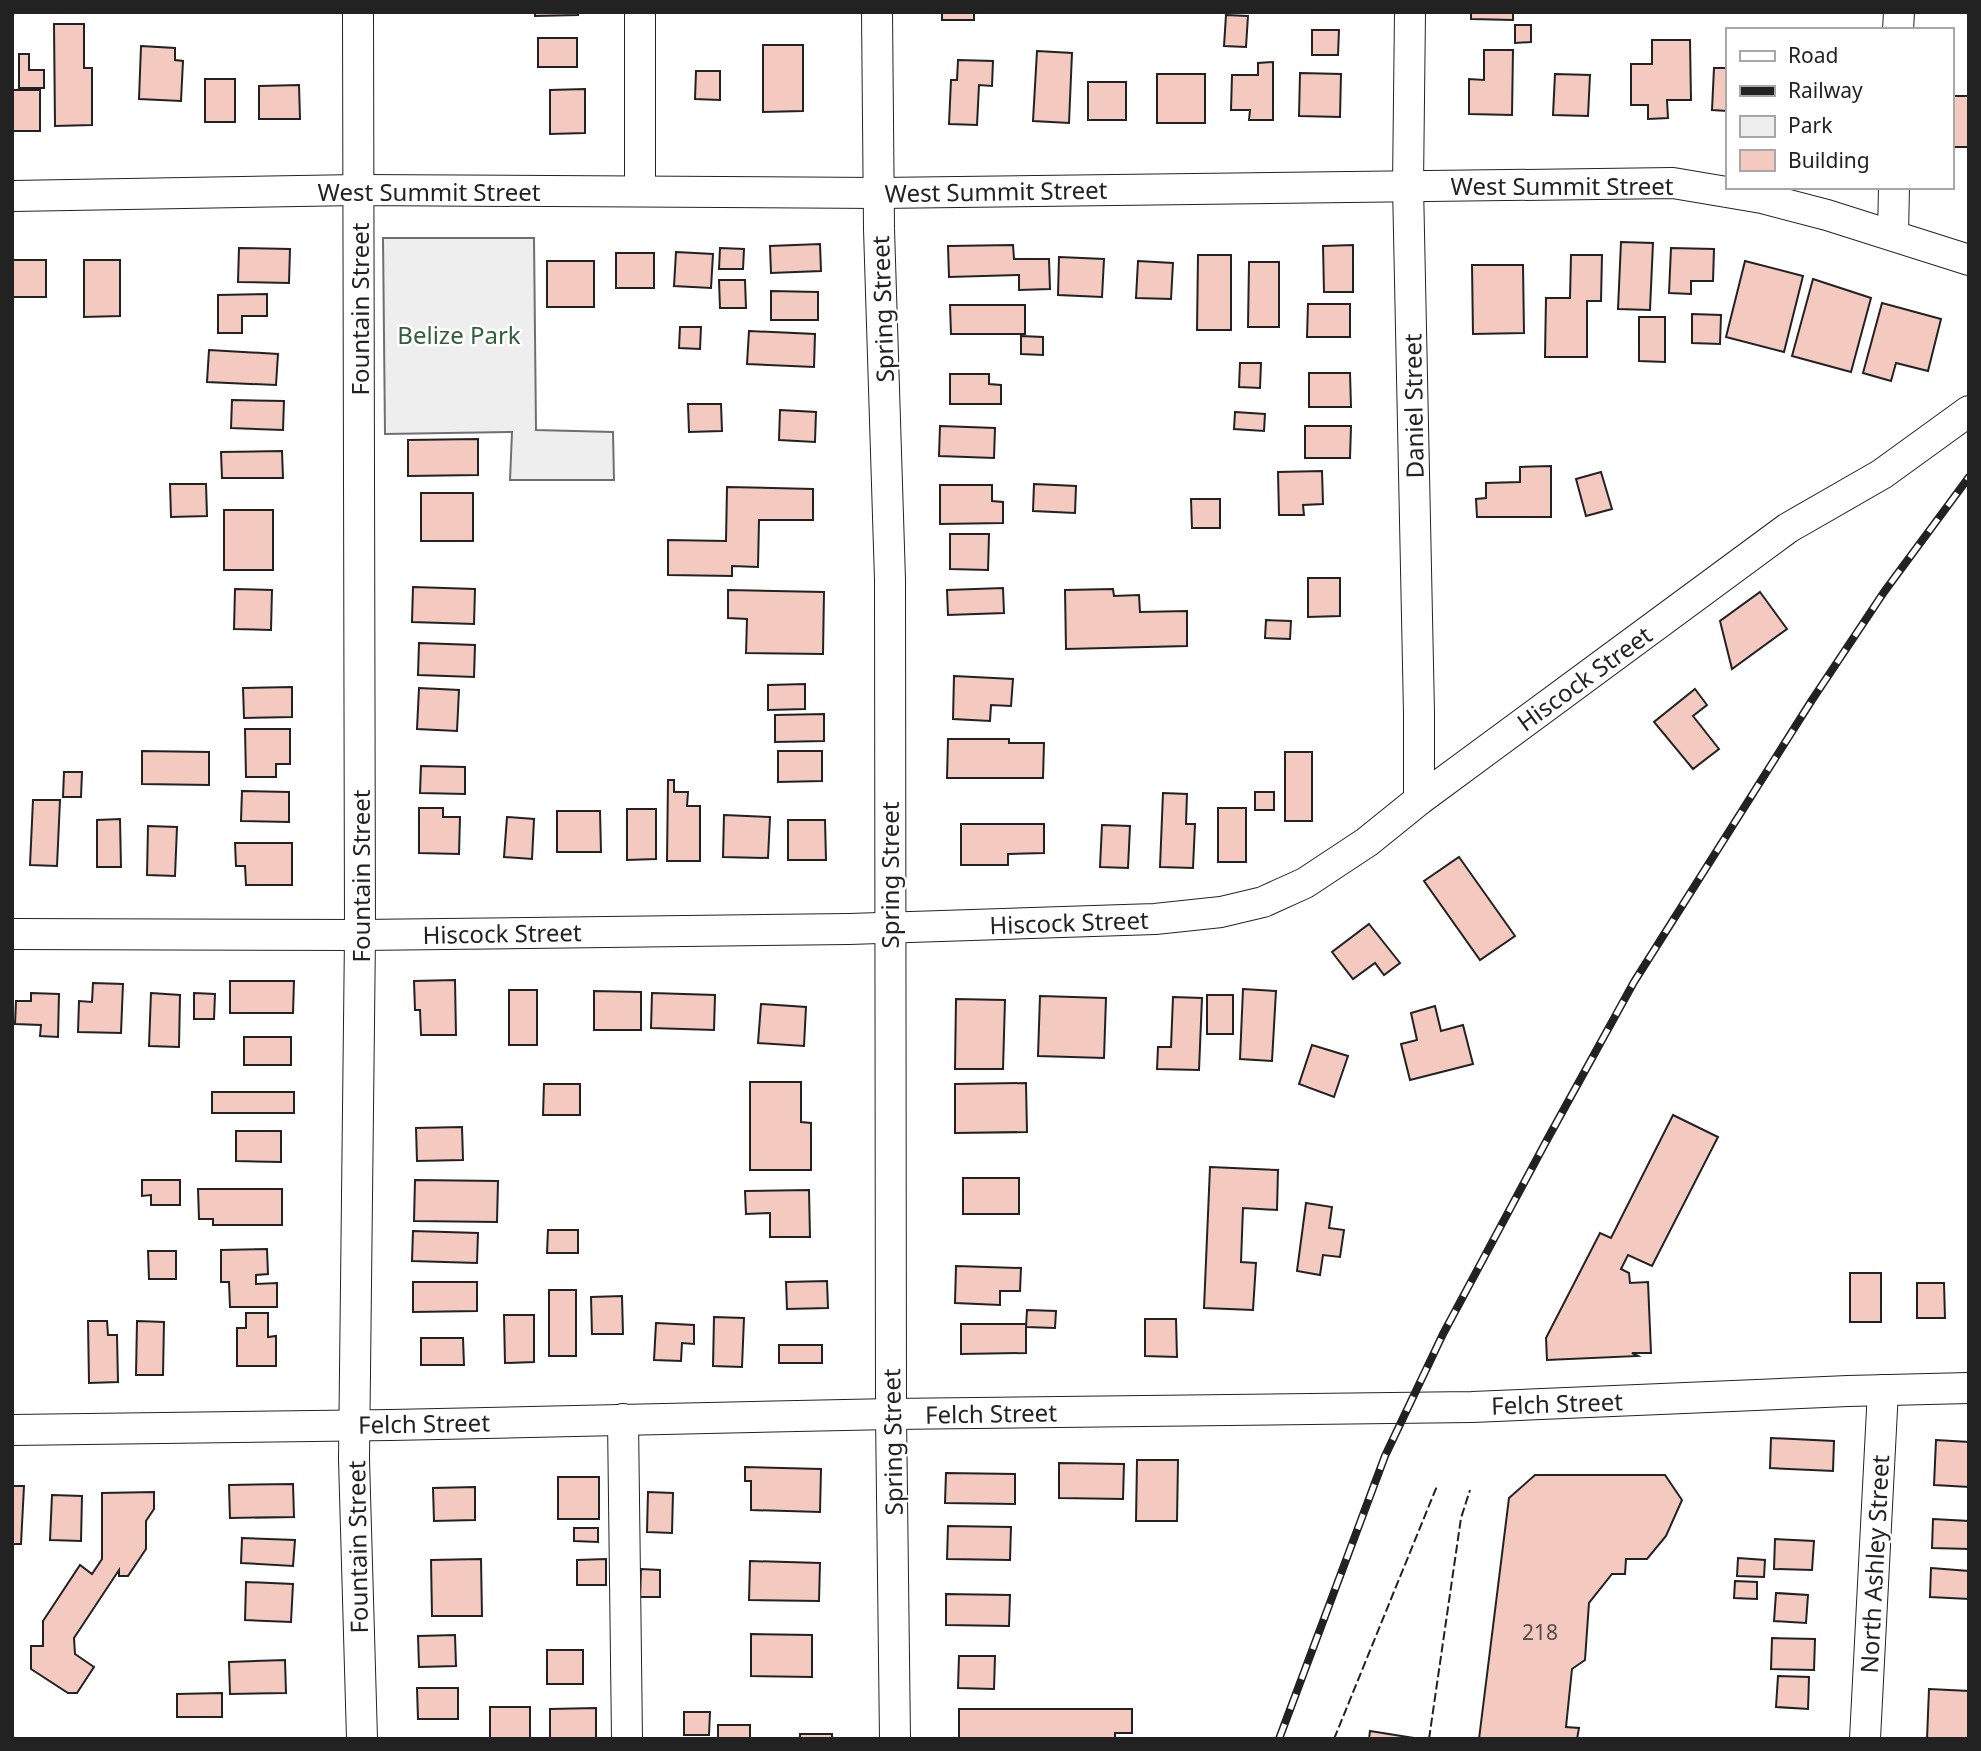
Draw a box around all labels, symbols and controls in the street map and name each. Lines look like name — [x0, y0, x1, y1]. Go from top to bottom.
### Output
legend — [1726, 28, 1953, 189]
text: Road — [1788, 41, 1838, 69]
text: Railway — [1788, 76, 1863, 104]
text: Park — [1788, 111, 1833, 139]
text: Building — [1788, 146, 1870, 174]
street label: West Summit Street — [1451, 169, 1674, 202]
street label: West Summit Street — [884, 173, 1108, 209]
street label: West Summit Street — [318, 175, 541, 208]
street label: Fountain Street — [343, 222, 376, 396]
street label: Spring Street — [863, 235, 901, 383]
park label: Belize Park — [397, 318, 521, 351]
street label: Daniel Street — [1395, 333, 1431, 479]
street label: Hiscock Street — [1510, 618, 1658, 738]
street label: Fountain Street — [344, 789, 377, 963]
street label: Spring Street — [873, 801, 906, 948]
street label: Hiscock Street — [989, 903, 1149, 941]
street label: Hiscock Street — [422, 915, 582, 951]
street label: Spring Street — [874, 1368, 910, 1516]
street label: Felch Street — [1491, 1384, 1624, 1422]
street label: Felch Street — [925, 1395, 1057, 1431]
street label: Felch Street — [358, 1405, 490, 1441]
street label: North Ashley Street — [1852, 1454, 1896, 1674]
street label: Fountain Street — [339, 1460, 375, 1634]
house number: 218 — [1522, 1618, 1558, 1646]

